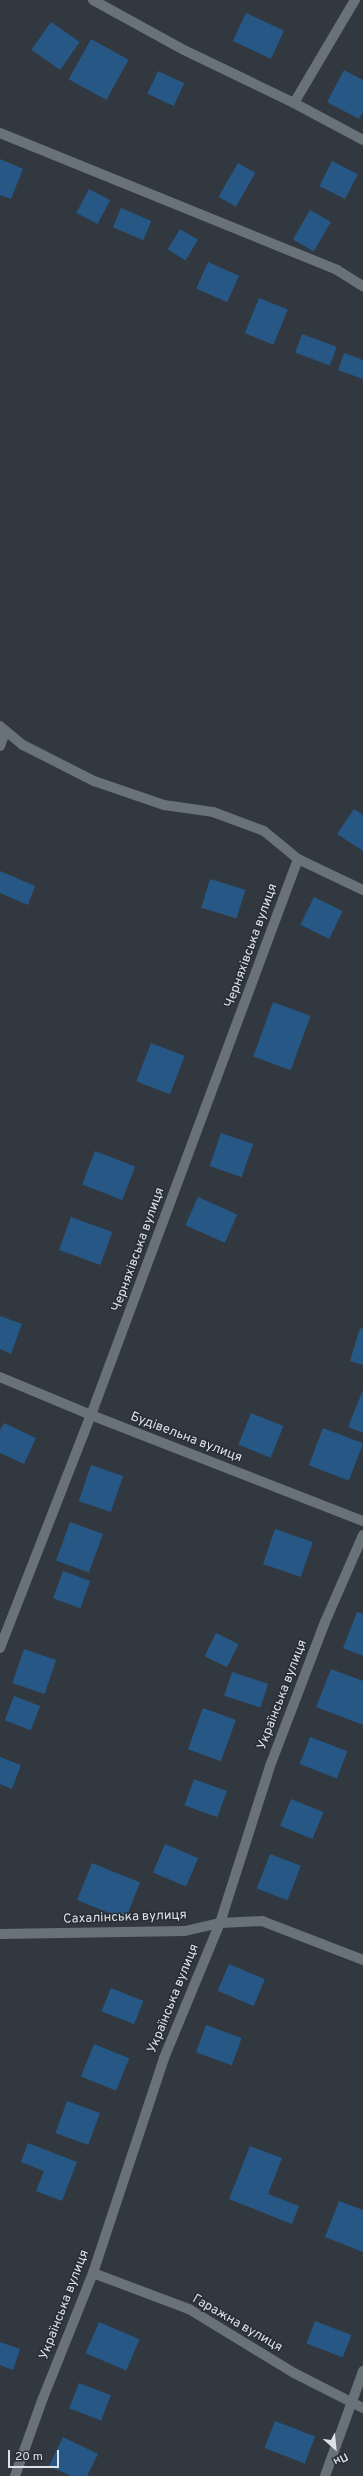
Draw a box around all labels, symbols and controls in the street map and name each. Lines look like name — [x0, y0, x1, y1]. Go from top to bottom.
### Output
street label: Черняхівська вулиця — [222, 882, 282, 1010]
street label: Черняхівська вулиця — [109, 1186, 169, 1314]
street label: Будівельна вулиця — [128, 1410, 244, 1466]
street label: Українська вулиця — [255, 1638, 311, 1752]
street label: Сахалінська вулиця — [63, 1908, 187, 1928]
street label: Українська вулиця — [145, 1942, 203, 2056]
street label: Українська вулиця — [37, 2248, 93, 2362]
street label: Гаражна вулиця — [189, 2292, 285, 2356]
north arrow — [315, 2428, 355, 2468]
scale bar — [10, 2442, 61, 2468]
text: 20 m — [15, 2449, 43, 2465]
text: Пн — [331, 2449, 350, 2468]

